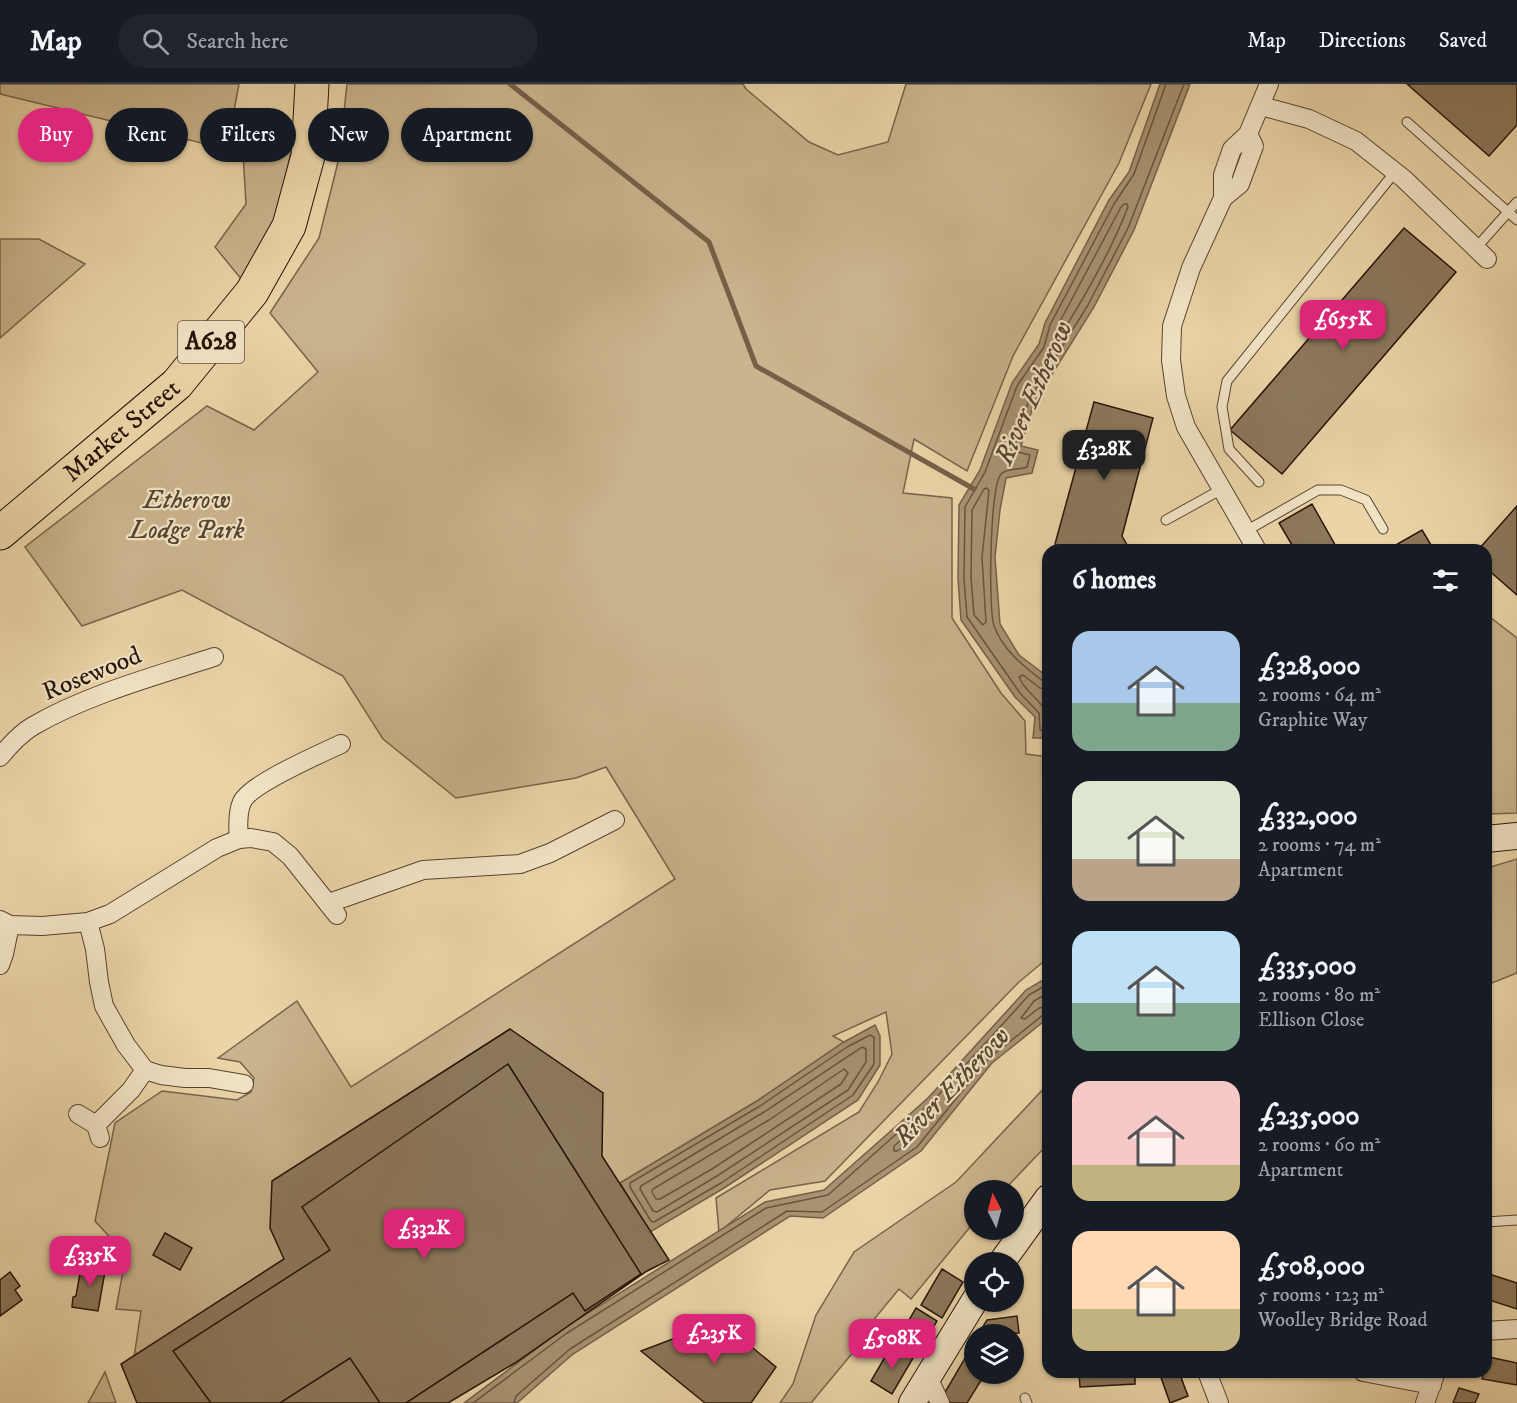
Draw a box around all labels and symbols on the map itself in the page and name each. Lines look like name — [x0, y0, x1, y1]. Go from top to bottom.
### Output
pin: £655K — [1301, 300, 1385, 351]
water label: River Etherow — [987, 316, 1081, 471]
road number: A628 — [178, 321, 244, 363]
street label: Market Street — [56, 372, 187, 489]
pin: £328K — [1062, 430, 1146, 481]
park label: Etherow Lodge Park — [127, 484, 245, 547]
street label: Rosewood — [38, 639, 146, 709]
water label: River Etherow — [886, 1020, 1018, 1155]
north arrow — [964, 1180, 1024, 1240]
pin: £332K — [382, 1209, 466, 1260]
pin: £335K — [48, 1236, 132, 1287]
pin: £235K — [672, 1314, 756, 1365]
pin: £508K — [850, 1319, 934, 1370]

